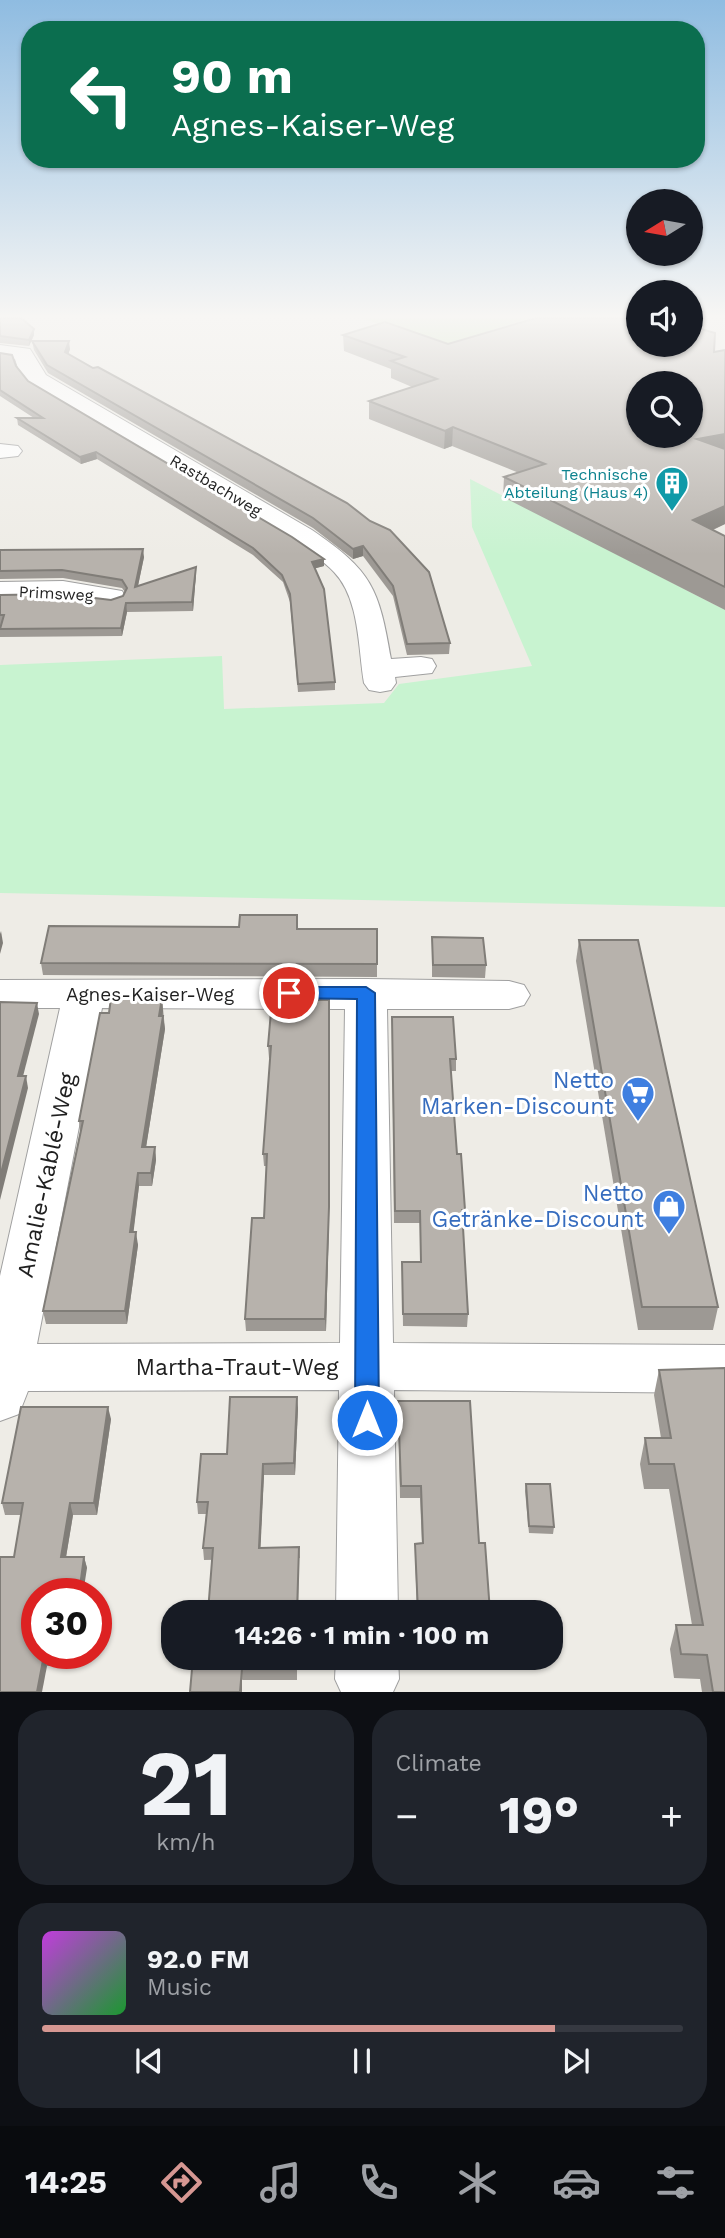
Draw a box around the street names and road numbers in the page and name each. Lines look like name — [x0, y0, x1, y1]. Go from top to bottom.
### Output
street label: Rastbachweg — [166, 451, 265, 520]
street label: Primsweg — [18, 582, 94, 605]
street label: Agnes-Kaiser-Weg — [66, 983, 235, 1006]
street label: Amalie-Kablé-Weg — [12, 1070, 82, 1280]
street label: Martha-Traut-Weg — [135, 1354, 339, 1381]

